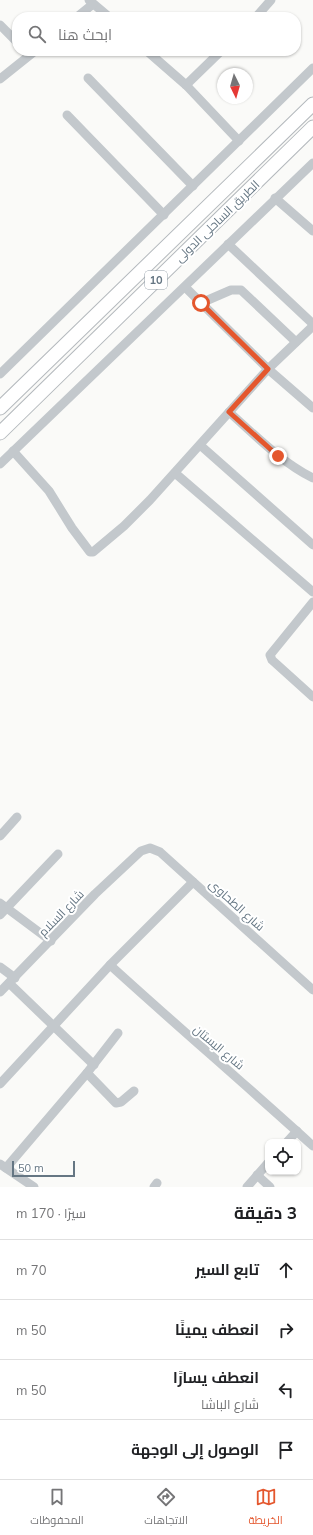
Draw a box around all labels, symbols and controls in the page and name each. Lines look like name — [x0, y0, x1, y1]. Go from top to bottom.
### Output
search box — [12, 12, 301, 56]
icon: search — [26, 23, 48, 45]
text: ابحث هنا — [58, 25, 112, 44]
north arrow — [217, 68, 253, 104]
street label: الطريق الساحلى الدولى — [172, 177, 262, 265]
road number: 10 — [145, 271, 167, 289]
route start — [192, 294, 210, 312]
route end — [269, 447, 287, 465]
street label: شارع الطحاوى — [205, 876, 268, 935]
street label: شارع السلام — [35, 887, 88, 940]
street label: شارع البستان — [190, 1021, 248, 1073]
map controls — [265, 1139, 301, 1175]
button: locate — [265, 1139, 301, 1175]
scale bar — [12, 1159, 75, 1178]
text: 50 m — [18, 1161, 44, 1175]
text: 3 دقيقة — [234, 1202, 297, 1223]
text: سيرًا · 170 m — [16, 1205, 86, 1221]
icon: ahead — [275, 1259, 297, 1281]
text: تابع السير — [195, 1260, 259, 1279]
text: 70 m — [16, 1262, 46, 1278]
icon: right — [275, 1319, 297, 1341]
text: انعطف يمينًا — [175, 1320, 259, 1339]
text: 50 m — [16, 1322, 46, 1338]
text: انعطف يسارًا — [173, 1368, 259, 1387]
icon: left — [275, 1379, 297, 1401]
text: 50 m — [16, 1382, 46, 1398]
text: شارع الباشا — [201, 1396, 259, 1412]
icon: arrive — [275, 1439, 297, 1461]
text: الوصول إلى الوجهة — [131, 1440, 259, 1459]
tab: المحفوظات — [30, 1486, 84, 1530]
tab: الاتجاهات — [144, 1486, 188, 1530]
tab: الخريطة — [248, 1486, 283, 1530]

